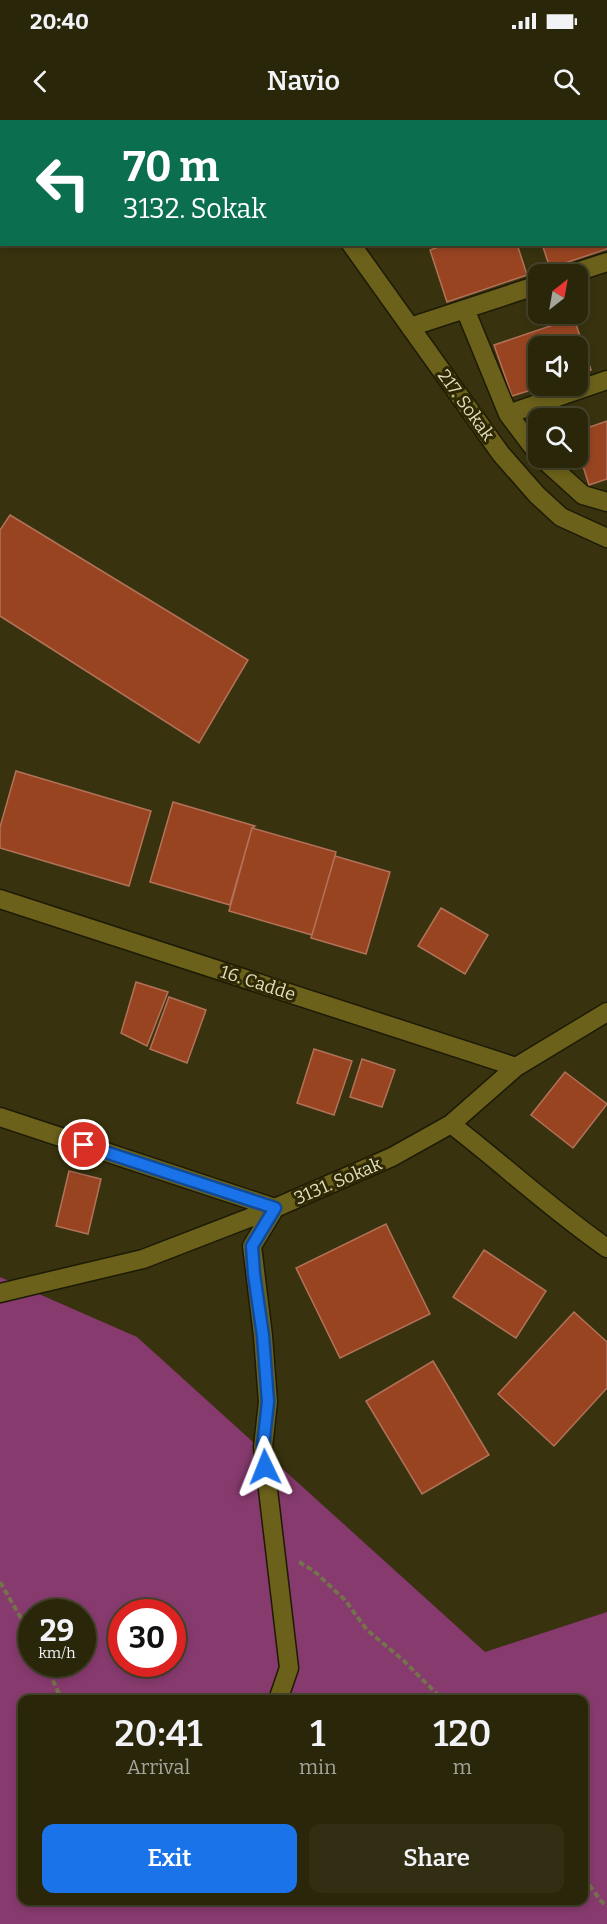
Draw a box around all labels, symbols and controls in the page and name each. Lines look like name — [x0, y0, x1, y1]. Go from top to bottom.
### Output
text: 20:40 — [30, 8, 89, 35]
icon: back — [24, 65, 57, 98]
text: Navio — [267, 65, 340, 97]
icon: search — [550, 65, 583, 98]
text: 70 m — [123, 142, 219, 192]
icon: left — [24, 144, 102, 222]
text: 3132. Sokak — [123, 193, 267, 225]
north arrow — [528, 264, 588, 324]
map controls — [528, 264, 588, 468]
button: sound — [528, 336, 588, 396]
street label: 217. Sokak — [433, 365, 500, 445]
button: search — [528, 408, 588, 468]
street label: 16. Cadde — [218, 961, 298, 1005]
pin — [58, 1119, 109, 1170]
icon: arrive — [67, 1128, 100, 1161]
street label: 3131. Sokak — [291, 1152, 386, 1209]
position arrow — [233, 1435, 297, 1499]
speed limit sign: 30 — [108, 1599, 186, 1677]
text: 29 — [40, 1613, 74, 1649]
text: km/h — [38, 1644, 76, 1662]
text: 20:41 — [115, 1712, 203, 1756]
text: 1 — [310, 1712, 325, 1756]
text: 120 — [433, 1712, 491, 1756]
text: Arrival — [127, 1755, 190, 1779]
text: min — [299, 1755, 337, 1779]
text: m — [453, 1755, 472, 1779]
button: Exit — [42, 1824, 297, 1893]
button: Share — [309, 1824, 564, 1893]

